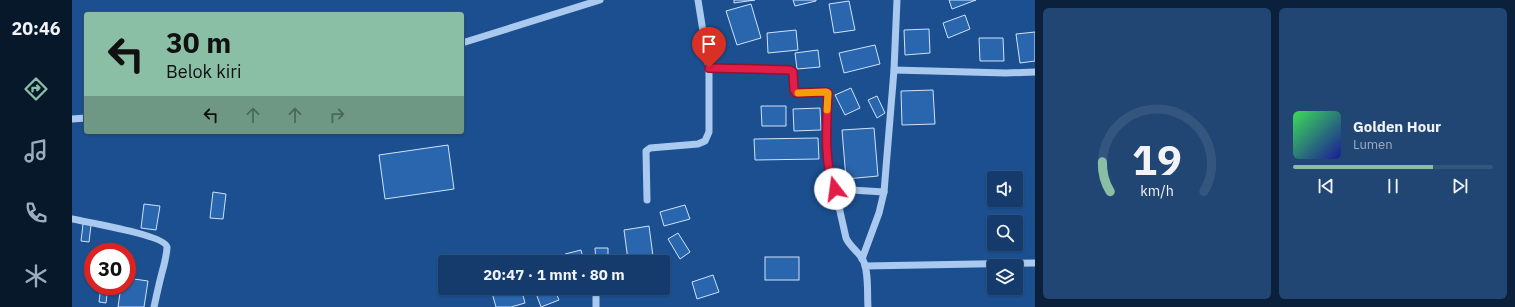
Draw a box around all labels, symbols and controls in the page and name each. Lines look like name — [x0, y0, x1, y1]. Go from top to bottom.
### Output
text: 20:46 — [11, 17, 61, 40]
text: 30 m — [166, 24, 231, 61]
pin — [692, 27, 726, 68]
icon: left — [100, 28, 152, 80]
icon: arrive — [698, 33, 720, 55]
text: Belok kiri — [166, 60, 241, 83]
icon: directions — [22, 75, 50, 103]
icon: left — [200, 104, 222, 126]
icon: ahead — [242, 104, 264, 126]
icon: ahead — [284, 104, 306, 126]
icon: right — [326, 104, 348, 126]
text: Golden Hour — [1353, 117, 1441, 136]
text: 19 — [1132, 131, 1182, 185]
text: Lumen — [1353, 136, 1393, 153]
icon: music — [22, 137, 50, 165]
position arrow — [814, 168, 856, 210]
map controls — [987, 171, 1023, 295]
button: sound — [987, 171, 1023, 207]
icon: previous — [1315, 175, 1337, 197]
icon: pause — [1382, 175, 1404, 197]
icon: next — [1449, 175, 1471, 197]
text: km/h — [1140, 180, 1174, 199]
icon: phone — [22, 199, 50, 227]
button: search — [987, 215, 1023, 251]
speed limit sign: 30 — [84, 243, 136, 295]
button: layers — [987, 259, 1023, 295]
icon: climate — [22, 262, 50, 290]
text: 20:47 · 1 mnt · 80 m — [483, 265, 625, 284]

